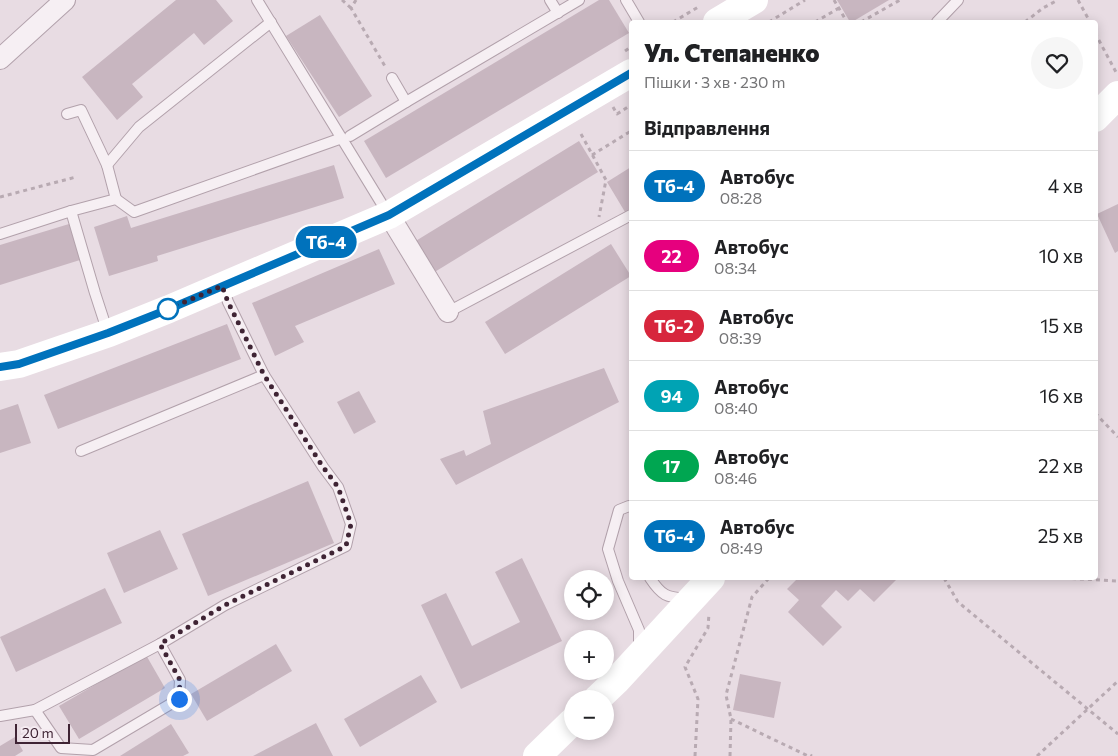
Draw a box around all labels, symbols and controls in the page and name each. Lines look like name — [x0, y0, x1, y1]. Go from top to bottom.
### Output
button: heart — [1031, 37, 1083, 89]
text: Ул. Степаненко — [644, 38, 820, 67]
text: Пішки · 3 хв · 230 m — [644, 72, 786, 91]
text: Відправлення — [644, 116, 770, 139]
text: Автобус — [720, 165, 794, 188]
text: 4 хв — [1048, 174, 1083, 197]
text: Тб-4 — [654, 175, 695, 197]
text: 08:28 — [720, 188, 762, 207]
line badge: Тб-4 — [291, 226, 361, 258]
text: Тб-4 — [306, 231, 346, 253]
text: Автобус — [714, 235, 789, 258]
text: 10 хв — [1039, 244, 1083, 267]
text: 22 — [661, 245, 682, 267]
text: 08:34 — [714, 258, 757, 277]
unlabelled marker — [157, 298, 179, 320]
text: Автобус — [719, 305, 794, 328]
text: 15 хв — [1040, 314, 1083, 337]
text: Тб-2 — [654, 315, 694, 337]
text: 08:39 — [719, 328, 762, 347]
text: Автобус — [714, 375, 789, 398]
text: 16 хв — [1040, 384, 1083, 407]
text: 94 — [660, 385, 683, 407]
text: 08:40 — [714, 398, 758, 417]
text: Автобус — [714, 445, 789, 468]
text: 22 хв — [1038, 454, 1083, 477]
text: 17 — [662, 455, 681, 477]
text: 08:46 — [714, 468, 757, 487]
text: Автобус — [720, 515, 794, 538]
text: 25 хв — [1038, 524, 1083, 547]
text: Тб-4 — [654, 525, 695, 547]
text: 08:49 — [720, 538, 763, 557]
map controls — [564, 570, 614, 740]
button: locate — [564, 570, 614, 620]
button: + — [564, 630, 614, 680]
your location — [167, 687, 192, 712]
button: − — [564, 690, 614, 740]
scale bar — [15, 721, 70, 744]
text: 20 m — [22, 724, 54, 741]

